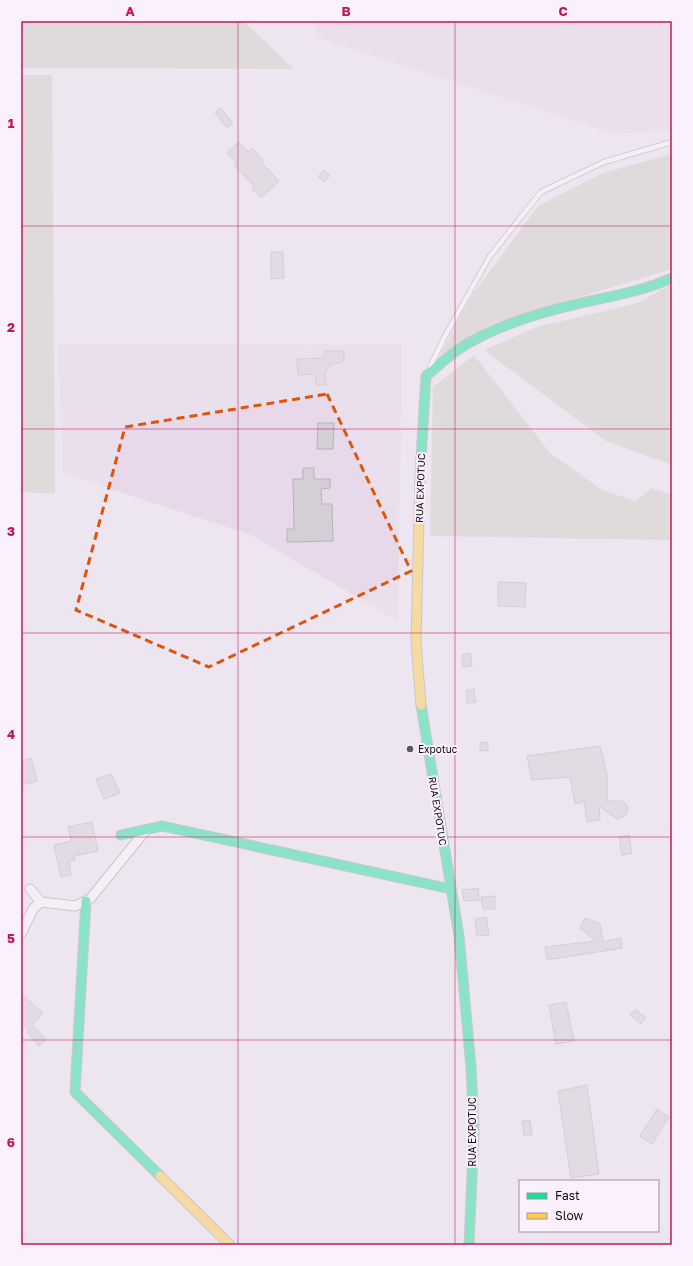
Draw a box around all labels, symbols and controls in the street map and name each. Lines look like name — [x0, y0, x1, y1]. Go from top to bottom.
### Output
text: A — [125, 3, 135, 19]
text: B — [341, 3, 351, 19]
text: C — [558, 3, 568, 19]
text: 1 — [8, 115, 15, 131]
text: 2 — [7, 319, 15, 335]
street label: RUA EXPOTUC — [413, 453, 427, 523]
text: 3 — [7, 523, 15, 539]
text: 4 — [7, 726, 15, 742]
place label: Expotuc — [418, 743, 458, 755]
marker: Expotuc — [405, 744, 415, 754]
street label: RUA EXPOTUC — [427, 776, 449, 847]
text: 5 — [7, 930, 15, 946]
street label: RUA EXPOTUC — [466, 1097, 478, 1167]
text: 6 — [7, 1134, 15, 1150]
legend — [519, 1180, 659, 1232]
text: Fast — [555, 1188, 580, 1203]
text: Slow — [555, 1208, 583, 1223]

